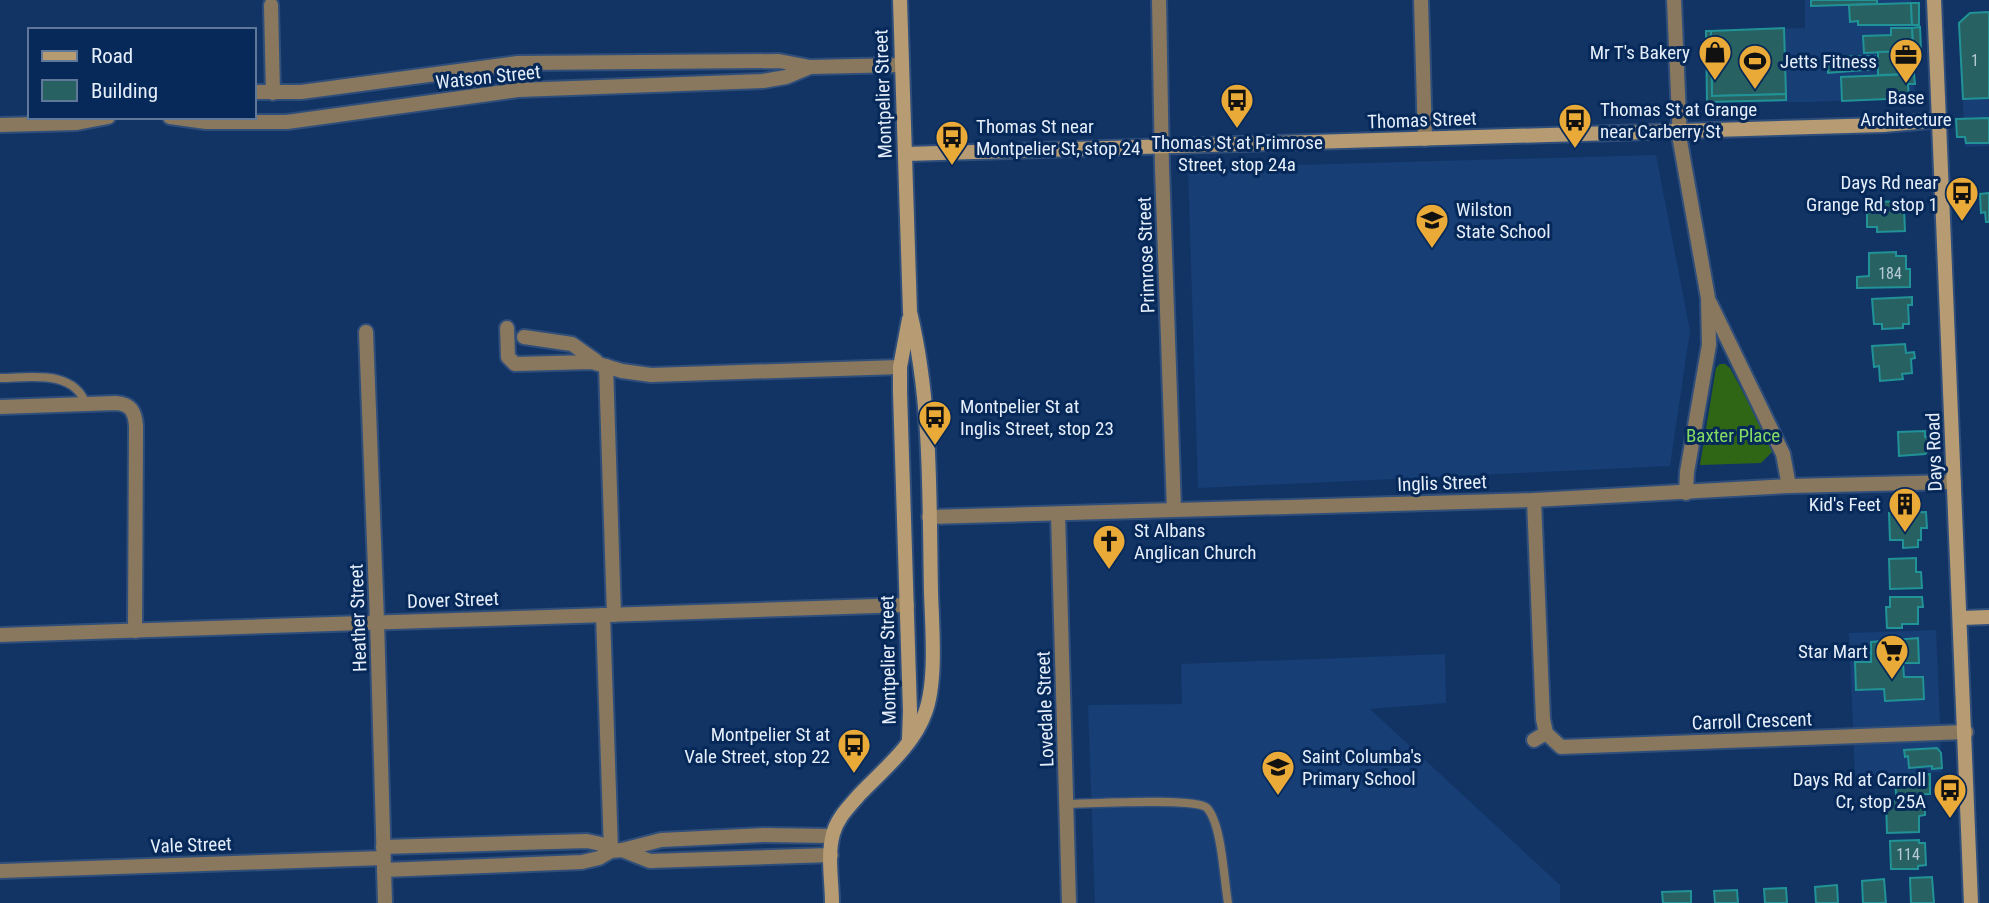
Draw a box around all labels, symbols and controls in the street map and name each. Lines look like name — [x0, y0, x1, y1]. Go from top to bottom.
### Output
legend — [28, 28, 256, 119]
street label: Montpelier Street — [869, 29, 897, 159]
shop icon: Mr T's Bakery — [1696, 33, 1734, 82]
office icon: Base Architecture — [1887, 36, 1925, 85]
place label: Mr T's Bakery — [1590, 41, 1690, 64]
sports icon: Jetts Fitness — [1736, 42, 1774, 91]
text: Road — [91, 44, 133, 68]
place label: Jetts Fitness — [1780, 50, 1877, 73]
house number: 1 — [1971, 51, 1979, 70]
street label: Watson Street — [434, 60, 542, 94]
text: Building — [91, 79, 158, 103]
bus stop icon: Thomas St at Primrose Street, stop 24a — [1218, 81, 1256, 130]
place label: Base Architecture — [1860, 86, 1952, 131]
place label: Thomas St at Grange near Carberry St — [1600, 98, 1757, 143]
bus stop icon: Thomas St at Grange near Carberry St — [1556, 101, 1594, 150]
street label: Thomas Street — [1367, 107, 1477, 133]
place label: Thomas St near Montpelier St, stop 24 — [976, 115, 1140, 160]
bus stop icon: Thomas St near Montpelier St, stop 24 — [933, 118, 971, 167]
place label: Thomas St at Primrose Street, stop 24a — [1151, 131, 1323, 176]
place label: Days Rd near Grange Rd, stop 1 — [1806, 171, 1938, 216]
bus stop icon: Days Rd near Grange Rd, stop 1 — [1943, 174, 1981, 223]
street label: Primrose Street — [1132, 196, 1160, 314]
place label: Wilston State School — [1456, 198, 1551, 243]
school or university icon: Wilston State School — [1413, 201, 1451, 250]
house number: 184 — [1878, 264, 1902, 283]
place label: Montpelier St at Inglis Street, stop 23 — [960, 395, 1114, 440]
bus stop icon: Montpelier St at Inglis Street, stop 23 — [916, 398, 954, 447]
street label: Days Road — [1921, 412, 1947, 492]
park label: Baxter Place — [1686, 424, 1780, 447]
street label: Inglis Street — [1397, 470, 1487, 496]
building icon: Kid's Feet — [1886, 485, 1924, 534]
place label: Kid's Feet — [1809, 493, 1881, 516]
place label: St Albans Anglican Church — [1134, 519, 1256, 564]
church icon: St Albans Anglican Church — [1090, 522, 1128, 571]
street label: Heather Street — [345, 564, 371, 672]
street label: Dover Street — [407, 587, 499, 613]
street label: Montpelier Street — [875, 595, 901, 725]
supermarket icon: Star Mart — [1873, 632, 1911, 681]
place label: Star Mart — [1798, 640, 1868, 663]
street label: Lovedale Street — [1031, 651, 1059, 767]
street label: Carroll Crescent — [1691, 707, 1813, 735]
place label: Montpelier St at Vale Street, stop 22 — [684, 723, 830, 768]
bus stop icon: Montpelier St at Vale Street, stop 22 — [835, 726, 873, 775]
place label: Saint Columba's Primary School — [1302, 745, 1422, 790]
school or university icon: Saint Columba's Primary School — [1259, 748, 1297, 797]
place label: Days Rd at Carroll Cr, stop 25A — [1793, 768, 1926, 813]
bus stop icon: Days Rd at Carroll Cr, stop 25A — [1931, 771, 1969, 820]
street label: Vale Street — [150, 832, 232, 858]
house number: 114 — [1896, 845, 1920, 864]

